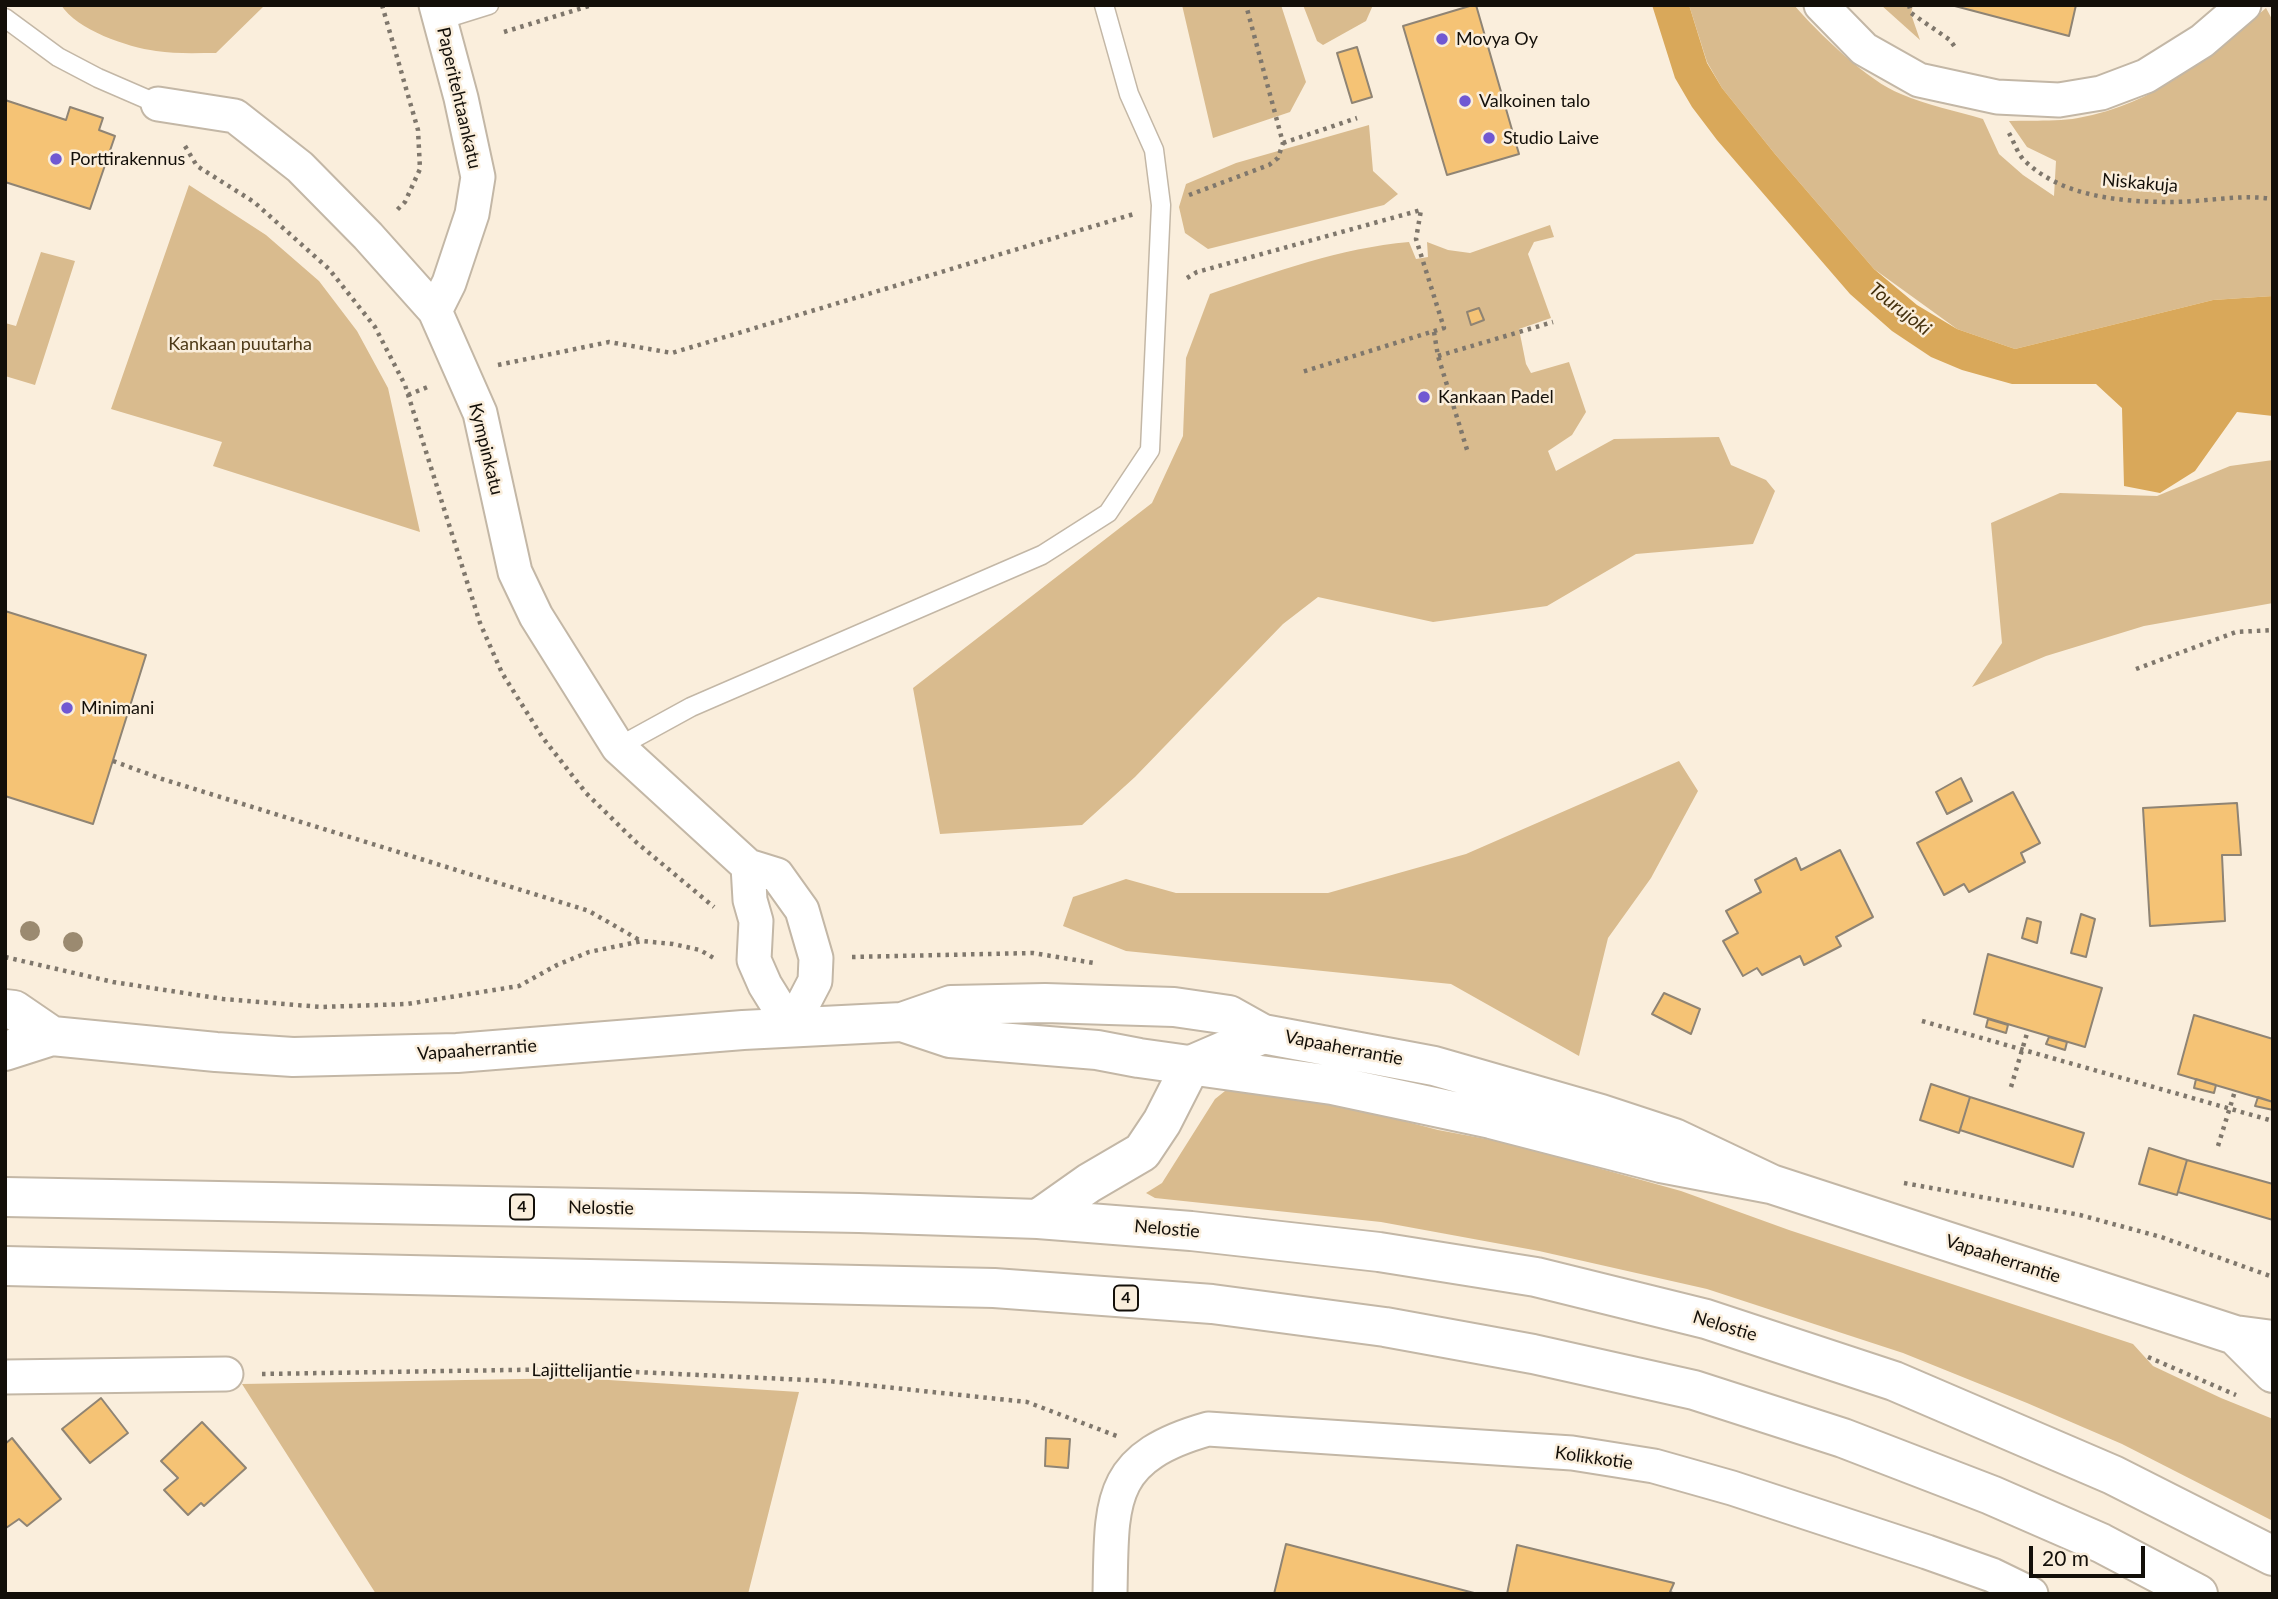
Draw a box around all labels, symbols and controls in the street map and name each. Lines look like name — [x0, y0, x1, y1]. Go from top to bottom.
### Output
street label: Paperitehtaankatu — [432, 25, 486, 171]
place label: Movya Oy — [1456, 28, 1538, 50]
marker: Movya Oy — [1434, 31, 1450, 47]
place label: Valkoinen talo — [1479, 90, 1590, 112]
marker: Valkoinen talo — [1457, 93, 1473, 109]
place label: Studio Laive — [1503, 127, 1599, 149]
marker: Studio Laive — [1481, 130, 1497, 146]
place label: Porttirakennus — [70, 148, 185, 170]
marker: Porttirakennus — [48, 151, 64, 167]
street label: Niskakuja — [2101, 169, 2179, 197]
water label: Tourujoki — [1864, 278, 1936, 340]
park label: Kankaan puutarha — [168, 333, 312, 355]
place label: Kankaan Padel — [1438, 386, 1554, 408]
marker: Kankaan Padel — [1416, 389, 1432, 405]
street label: Kympinkatu — [464, 401, 508, 497]
place label: Minimani — [81, 697, 154, 719]
marker: Minimani — [59, 700, 75, 716]
street label: Vapaaherrantie — [1283, 1026, 1405, 1070]
street label: Vapaaherrantie — [417, 1035, 537, 1065]
road number: 4 — [510, 1194, 534, 1219]
street label: Nelostie — [568, 1197, 634, 1219]
street label: Nelostie — [1133, 1215, 1201, 1243]
street label: Vapaaherrantie — [1943, 1230, 2063, 1288]
road number: 4 — [1114, 1286, 1138, 1310]
street label: Nelostie — [1690, 1306, 1760, 1346]
street label: Lajittelijantie — [531, 1359, 633, 1383]
street label: Kolikkotie — [1554, 1442, 1634, 1474]
scale bar — [2033, 1532, 2148, 1576]
text: 20 m — [2042, 1545, 2089, 1570]

